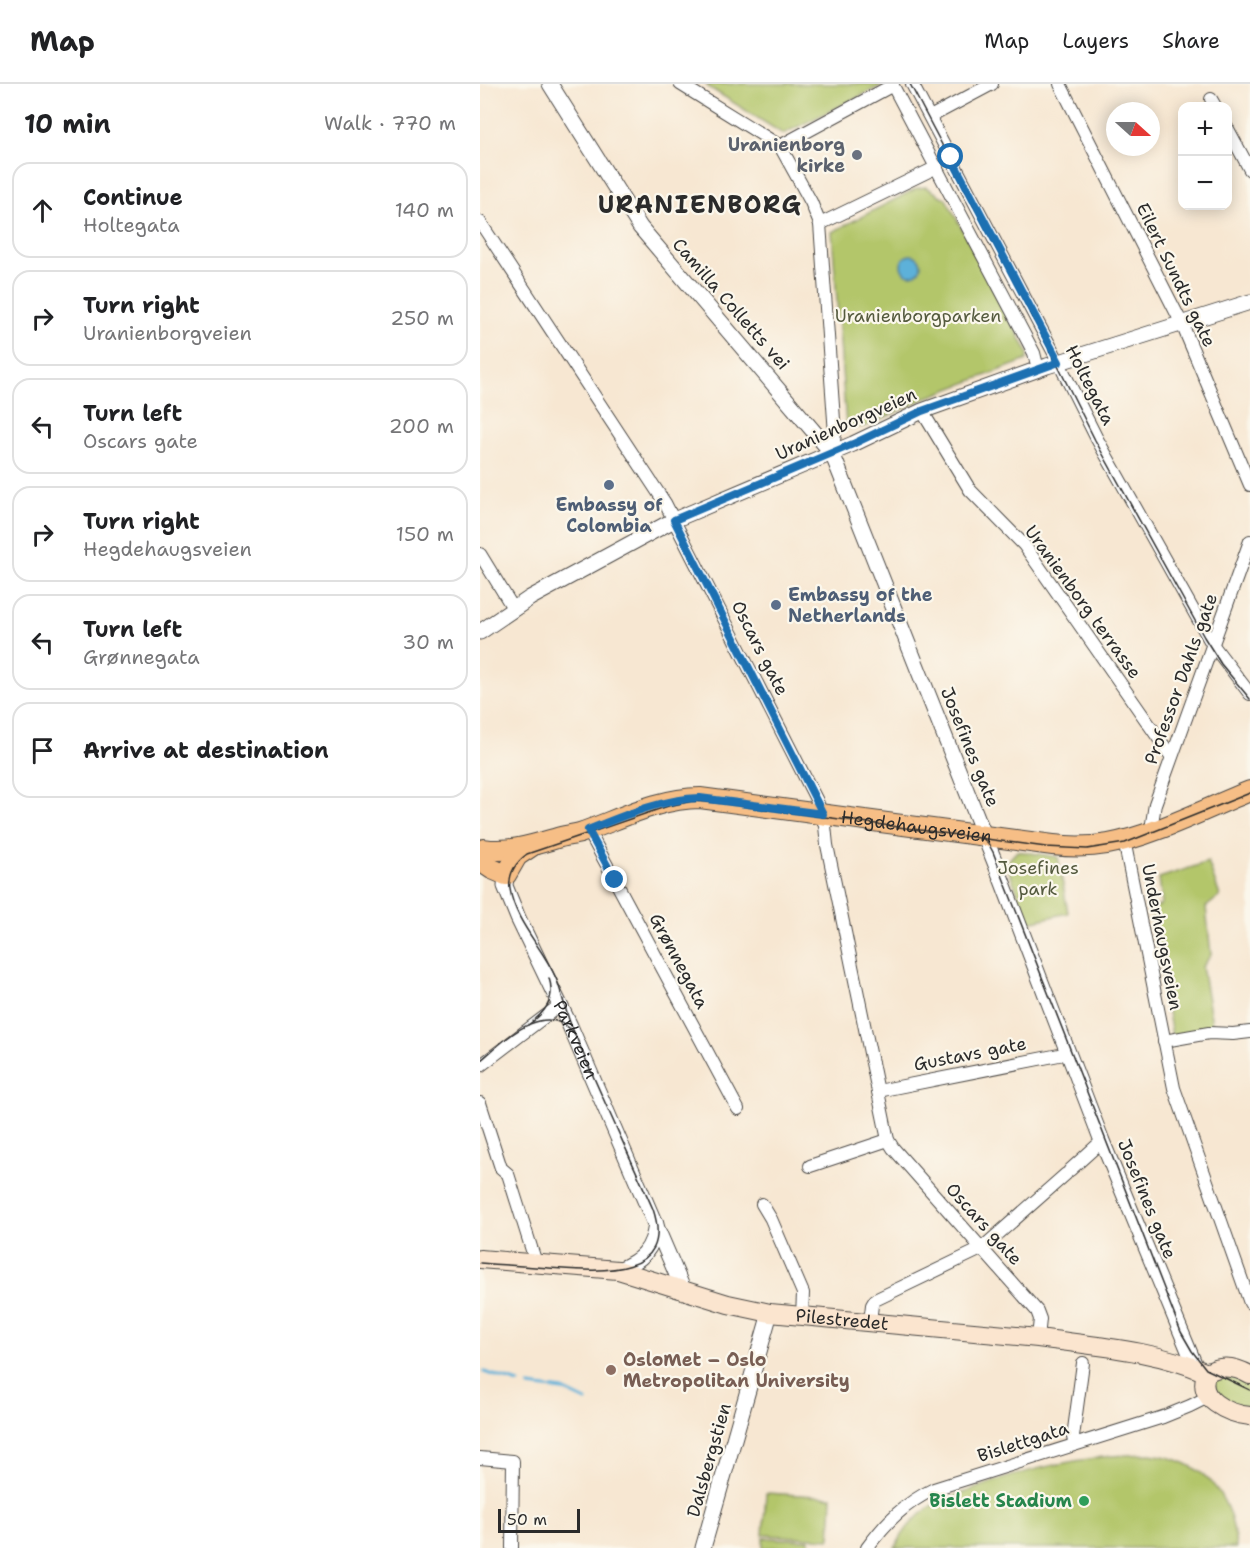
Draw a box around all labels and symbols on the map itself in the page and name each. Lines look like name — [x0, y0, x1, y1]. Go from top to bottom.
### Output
north arrow — [1106, 102, 1160, 156]
place label: Uranienborg kirke — [728, 133, 845, 178]
route start — [937, 143, 963, 169]
marker: Uranienborg kirke — [850, 148, 864, 162]
district label: URANIENBORG — [598, 189, 802, 221]
street label: Eilert Sundts gate — [1131, 199, 1221, 351]
street label: Camilla Colletts vei — [667, 233, 795, 375]
park label: Uranienborgparken — [835, 304, 1001, 328]
street label: Holtegata — [1060, 341, 1120, 429]
street label: Uranienborgveien — [772, 382, 920, 466]
marker: Embassy of Colombia — [602, 478, 616, 492]
place label: Embassy of Colombia — [556, 493, 663, 538]
street label: Uranienborg terrasse — [1019, 520, 1147, 684]
place label: Embassy of the Netherlands — [788, 583, 933, 628]
street label: Professor Dahls gate — [1139, 590, 1223, 768]
street label: Oscars gate — [726, 596, 794, 700]
marker: Embassy of the Netherlands — [769, 598, 783, 612]
street label: Josefines gate — [935, 683, 1005, 811]
street label: Hegdehaugsveien — [839, 805, 993, 849]
park label: Josefines park — [997, 856, 1079, 901]
street label: Underhaugsveien — [1136, 862, 1188, 1012]
route end — [601, 866, 627, 892]
street label: Grønnegata — [644, 909, 714, 1013]
street label: Parkveien — [547, 996, 603, 1083]
street label: Gustavs gate — [912, 1031, 1028, 1077]
street label: Josefines gate — [1112, 1135, 1182, 1263]
street label: Oscars gate — [940, 1178, 1028, 1270]
street label: Pilestredet — [795, 1303, 890, 1336]
place label: OsloMet – Oslo Metropolitan University — [623, 1348, 850, 1393]
marker: OsloMet – Oslo Metropolitan University — [604, 1363, 618, 1377]
street label: Dalsbergstien — [681, 1400, 737, 1520]
street label: Bislettgata — [974, 1416, 1072, 1468]
place label: Bislett Stadium — [929, 1489, 1073, 1513]
marker: Bislett Stadium — [1077, 1494, 1091, 1508]
scale bar — [498, 1506, 580, 1534]

